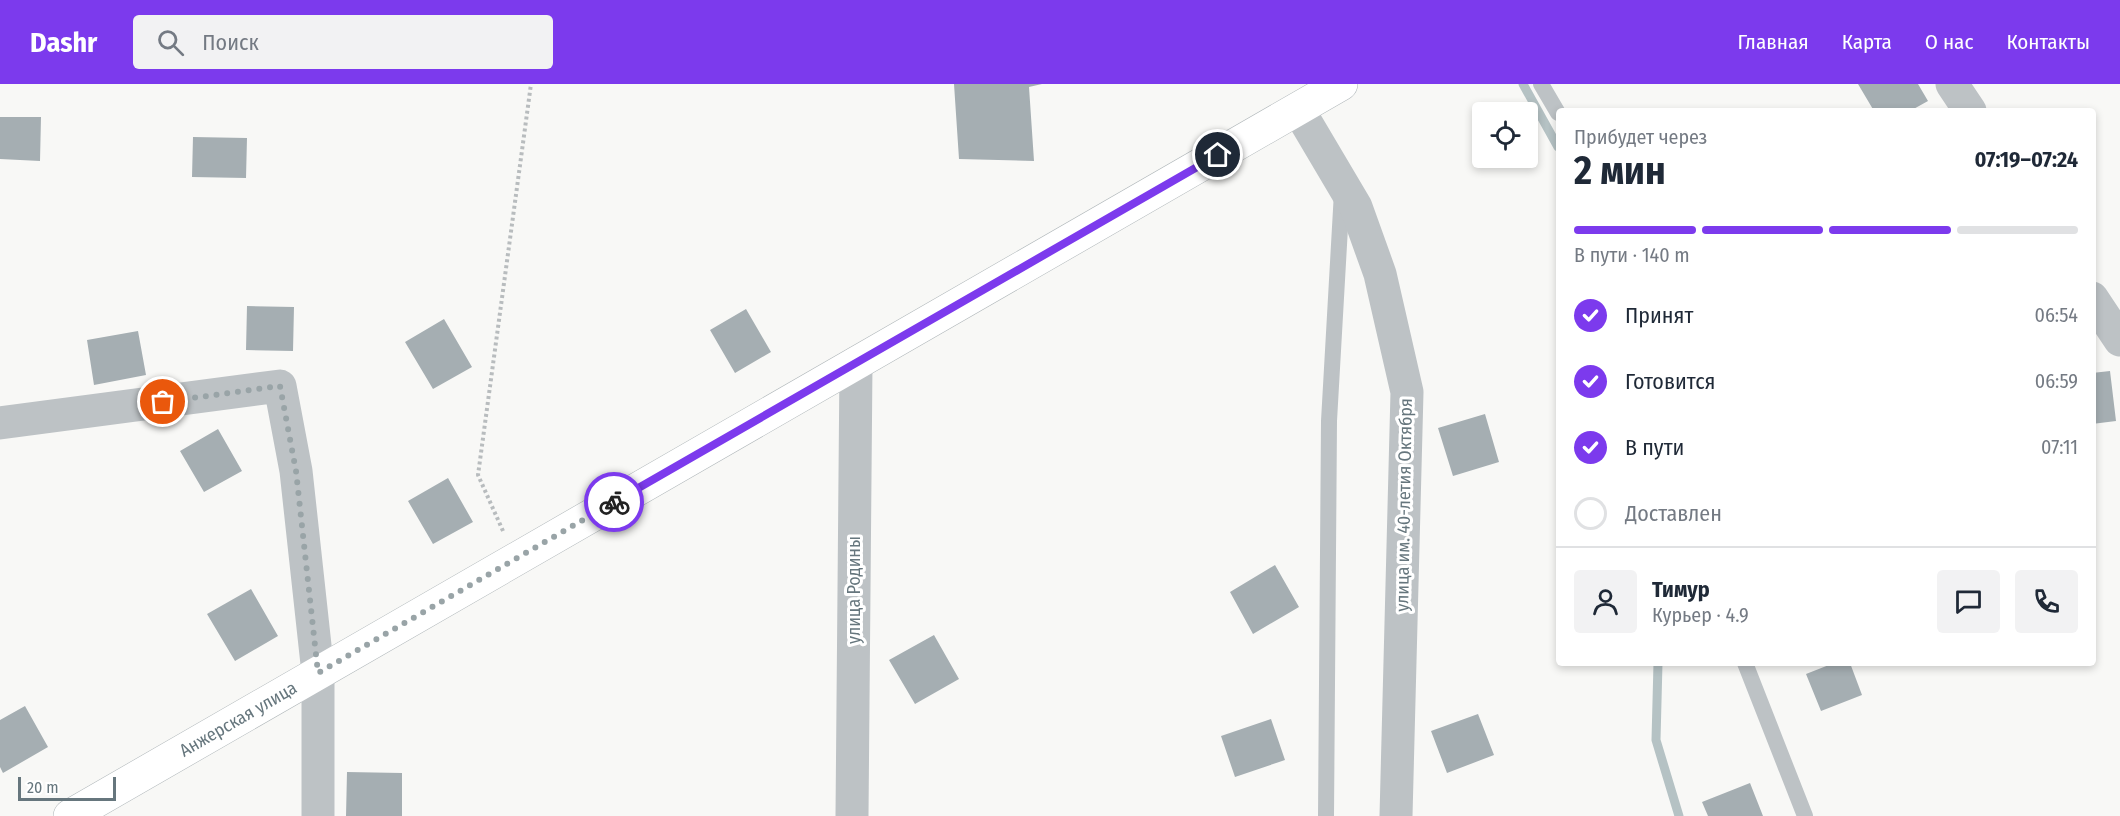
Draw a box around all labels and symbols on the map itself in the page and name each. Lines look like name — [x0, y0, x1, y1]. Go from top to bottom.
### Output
pin — [1192, 129, 1243, 180]
pin — [137, 376, 188, 427]
street label: улица им. 40-летия Октября — [1391, 398, 1417, 612]
courier — [584, 472, 644, 532]
street label: улица Родины — [843, 536, 865, 644]
street label: Анжерская улица — [175, 677, 301, 762]
scale bar — [18, 774, 116, 802]

